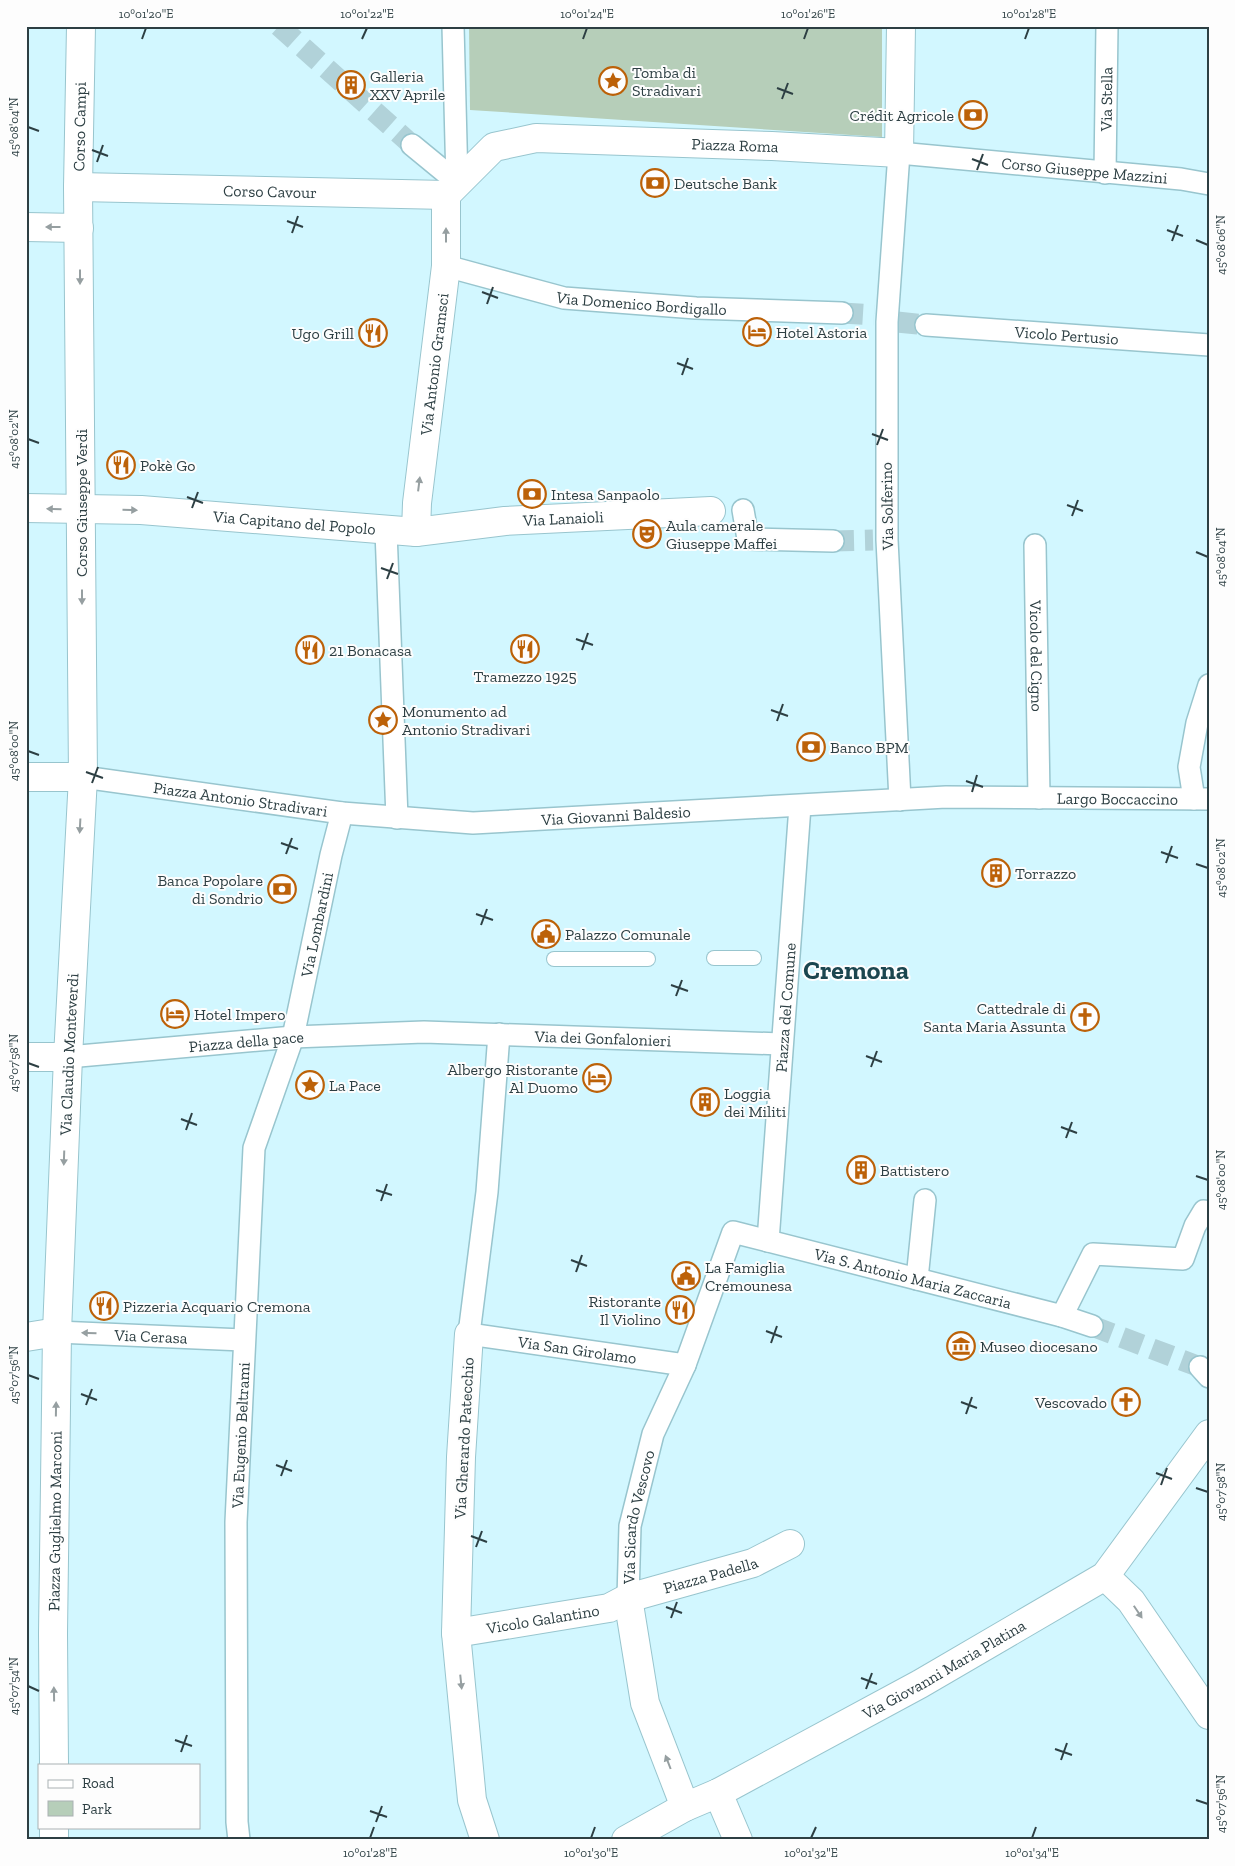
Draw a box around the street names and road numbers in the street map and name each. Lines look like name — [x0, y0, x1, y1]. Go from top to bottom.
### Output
street label: Via Stella — [1096, 67, 1116, 132]
street label: Corso Campi — [69, 81, 89, 172]
street label: Piazza Roma — [691, 134, 779, 156]
street label: Corso Giuseppe Mazzini — [1001, 153, 1169, 187]
street label: Corso Cavour — [223, 181, 317, 202]
street label: Via Domenico Bordigallo — [553, 287, 727, 319]
street label: Via Antonio Gramsci — [416, 291, 452, 437]
street label: Vicolo Pertusio — [1013, 322, 1119, 348]
street label: Corso Giuseppe Verdi — [72, 428, 91, 577]
street label: Via Solferino — [877, 462, 897, 551]
street label: Via Capitano del Popolo — [212, 506, 376, 538]
street label: Via Lanaioli — [522, 507, 605, 530]
street label: Vicolo del Cigno — [1026, 599, 1047, 712]
street label: Piazza Antonio Stradivari — [152, 777, 329, 820]
street label: Largo Boccaccino — [1057, 788, 1178, 808]
street label: Via Giovanni Baldesio — [540, 802, 691, 829]
street label: Via Lombardini — [296, 870, 337, 980]
street label: Piazza del Comune — [771, 942, 799, 1073]
street label: Via Claudio Monteverdi — [55, 972, 82, 1137]
street label: Via dei Gonfalonieri — [533, 1026, 672, 1050]
street label: Piazza della pace — [188, 1027, 304, 1056]
street label: Via S. Antonio Maria Zaccaria — [811, 1243, 1014, 1312]
street label: Via Cerasa — [113, 1325, 188, 1347]
street label: Via San Girolamo — [516, 1332, 638, 1367]
street label: Via Gherardo Patecchio — [450, 1357, 478, 1520]
street label: Via Eugenio Beltrami — [227, 1361, 253, 1510]
street label: Piazza Guglielmo Marconi — [44, 1430, 65, 1611]
street label: Via Sicardo Vescovo — [619, 1448, 658, 1585]
street label: Piazza Padella — [661, 1552, 761, 1597]
street label: Vicolo Galantino — [484, 1600, 601, 1638]
street label: Via Giovanni Maria Platina — [858, 1615, 1029, 1723]

